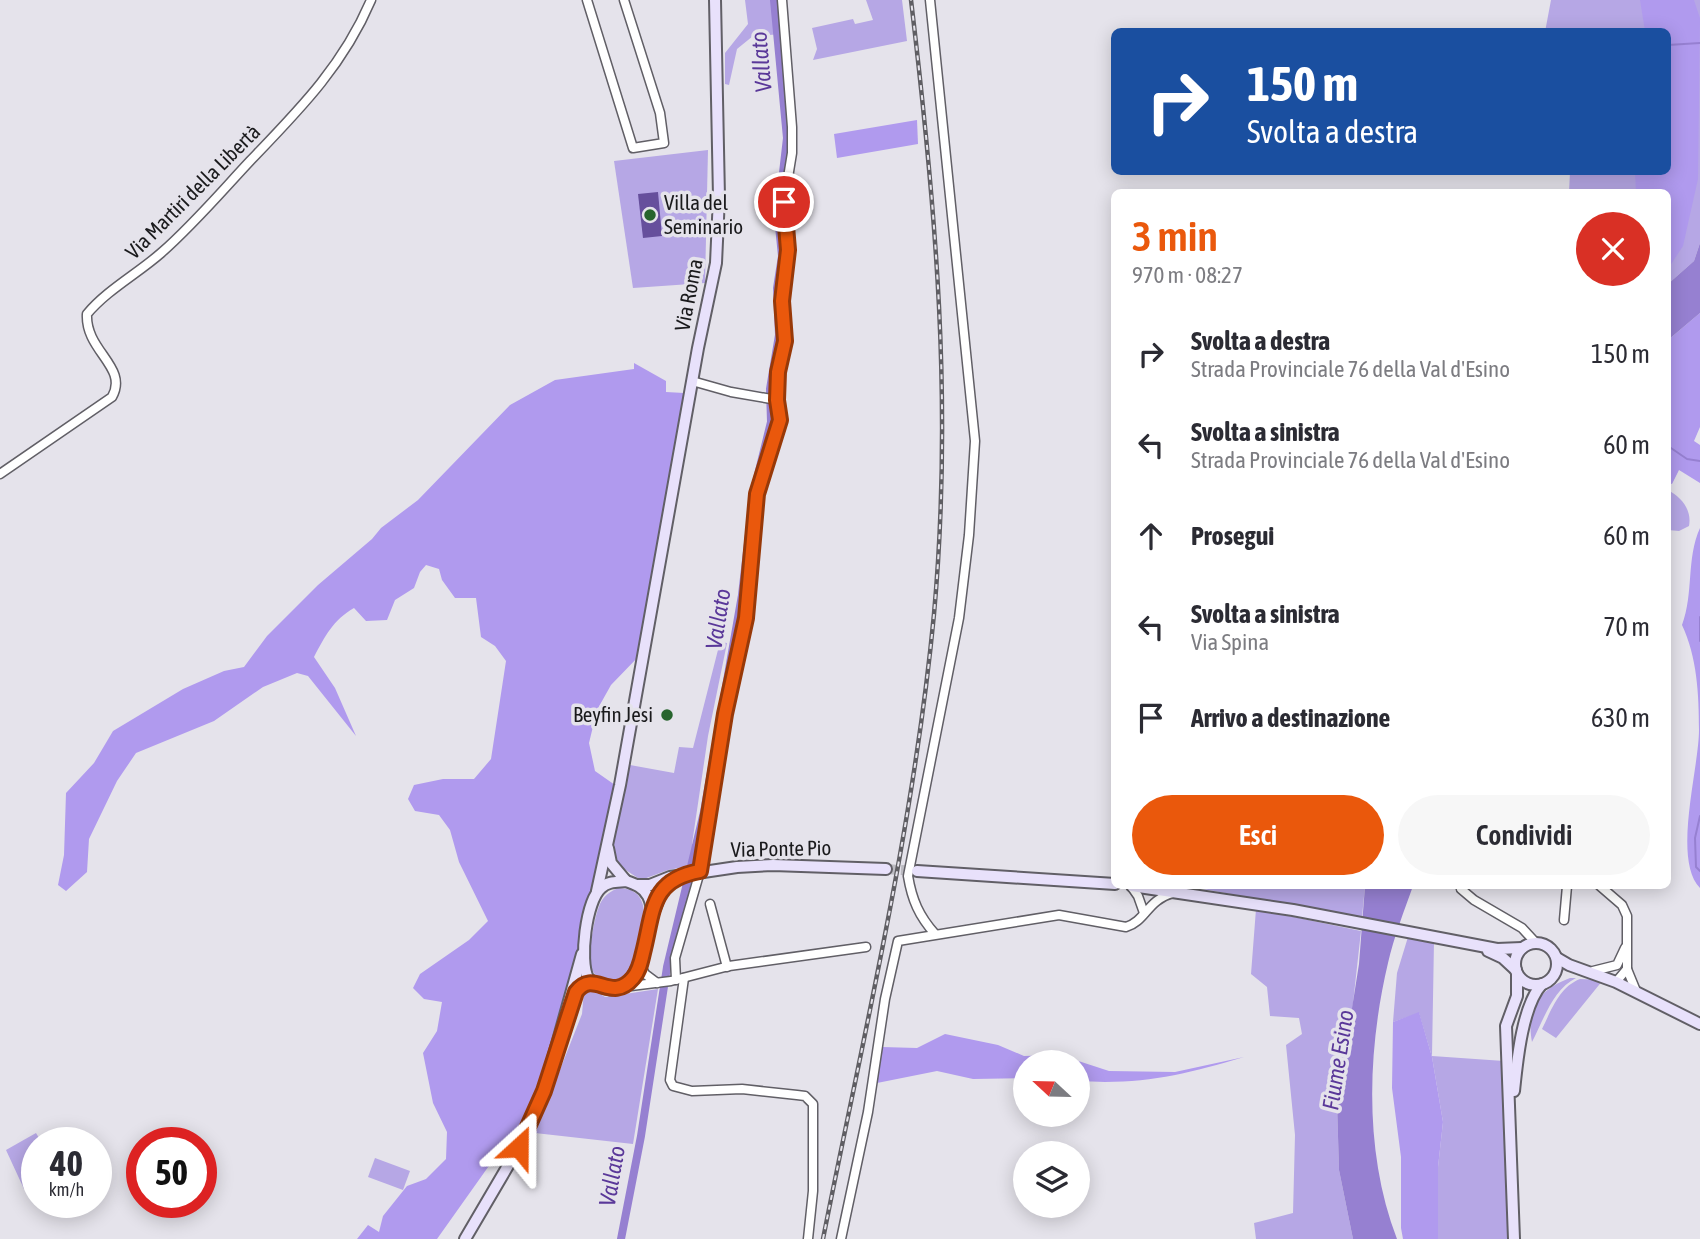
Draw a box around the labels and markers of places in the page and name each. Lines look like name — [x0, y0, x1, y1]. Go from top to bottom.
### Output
pin — [754, 172, 814, 232]
place label: Villa del Seminario — [664, 190, 743, 238]
marker: Villa del Seminario — [642, 207, 658, 223]
place label: Beyfin Jesi — [573, 702, 653, 726]
marker: Beyfin Jesi — [659, 707, 675, 723]

